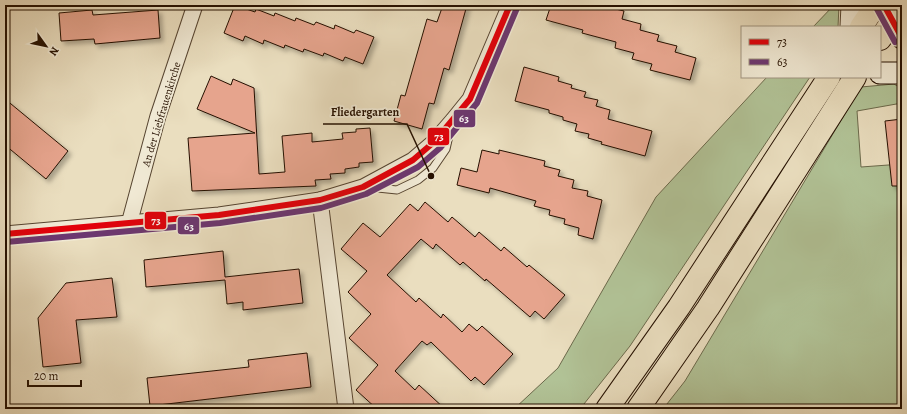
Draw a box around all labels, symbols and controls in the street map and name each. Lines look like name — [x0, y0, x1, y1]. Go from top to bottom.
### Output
north arrow — [26, 26, 66, 66]
legend — [741, 26, 881, 78]
text: 73 — [777, 34, 787, 50]
text: N — [45, 44, 62, 59]
text: 63 — [777, 54, 788, 70]
street label: An der Liebfrauenkirche — [138, 60, 185, 169]
callout: Fliedergarten — [323, 100, 407, 124]
text: Fliedergarten — [331, 104, 400, 120]
line badge: 63 — [453, 109, 476, 128]
text: 63 — [459, 111, 469, 126]
line badge: 73 — [427, 127, 450, 146]
text: 73 — [434, 129, 444, 144]
line badge: 73 — [144, 211, 167, 230]
text: 73 — [151, 213, 161, 228]
line badge: 63 — [177, 216, 200, 235]
text: 63 — [184, 219, 194, 234]
scale bar — [28, 362, 81, 388]
text: 20 m — [34, 368, 58, 384]

